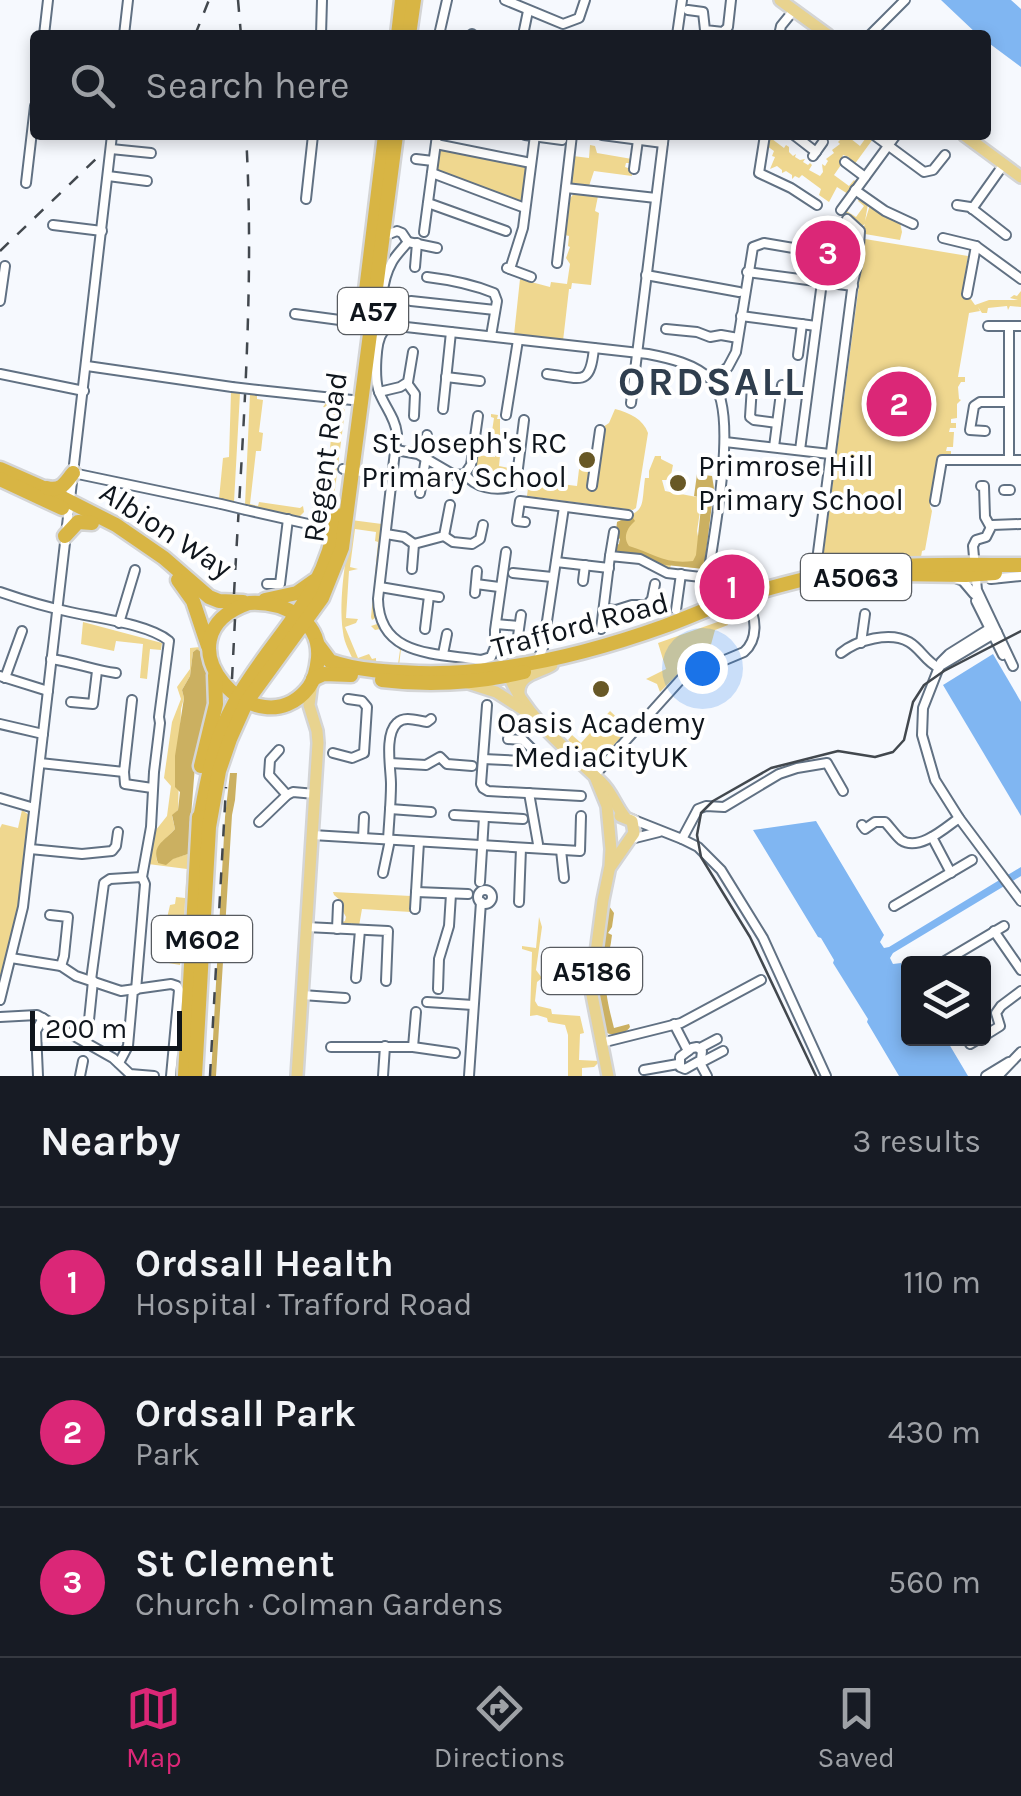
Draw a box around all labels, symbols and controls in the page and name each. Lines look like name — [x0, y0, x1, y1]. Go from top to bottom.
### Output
search box — [30, 30, 991, 140]
icon: search — [65, 58, 120, 113]
text: Search here — [145, 63, 349, 108]
pin: 3 — [796, 216, 860, 290]
road number: A57 — [338, 288, 408, 334]
district label: ORDSALL — [618, 358, 806, 405]
pin: 2 — [866, 366, 932, 442]
street label: Regent Road — [295, 369, 355, 545]
place label: St Joseph's RC Primary School — [361, 425, 567, 495]
place label: Primrose Hill Primary School — [698, 448, 904, 518]
marker: St Joseph's RC Primary School — [576, 449, 598, 471]
marker: Primrose Hill Primary School — [667, 472, 689, 494]
street label: Albion Way — [93, 474, 239, 586]
pin: 1 — [700, 550, 764, 624]
road number: A5063 — [801, 554, 911, 600]
street label: Trafford Road — [487, 584, 673, 666]
your location — [677, 643, 728, 694]
marker: Oasis Academy MediaCityUK — [590, 678, 612, 700]
place label: Oasis Academy MediaCityUK — [497, 705, 705, 775]
road number: M602 — [152, 916, 252, 962]
road number: A5186 — [542, 948, 642, 994]
map controls — [901, 956, 991, 1046]
button: layers — [901, 956, 991, 1046]
scale bar — [30, 1006, 182, 1050]
text: 200 m — [45, 1012, 127, 1045]
text: Nearby — [40, 1116, 180, 1166]
text: 3 results — [853, 1123, 981, 1160]
text: Ordsall Health — [135, 1241, 394, 1286]
text: 1 — [67, 1264, 78, 1301]
text: 110 m — [903, 1264, 981, 1301]
text: Hospital · Trafford Road — [135, 1286, 473, 1323]
text: Ordsall Park — [135, 1391, 356, 1436]
text: 2 — [63, 1414, 82, 1451]
text: 430 m — [888, 1414, 981, 1451]
text: Park — [135, 1436, 200, 1473]
text: St Clement — [135, 1541, 334, 1586]
text: 3 — [63, 1564, 82, 1601]
text: 560 m — [888, 1564, 981, 1601]
text: Church · Colman Gardens — [135, 1586, 503, 1623]
tab: Map — [126, 1681, 182, 1774]
tab: Directions — [434, 1681, 565, 1774]
tab: Saved — [817, 1681, 895, 1774]

